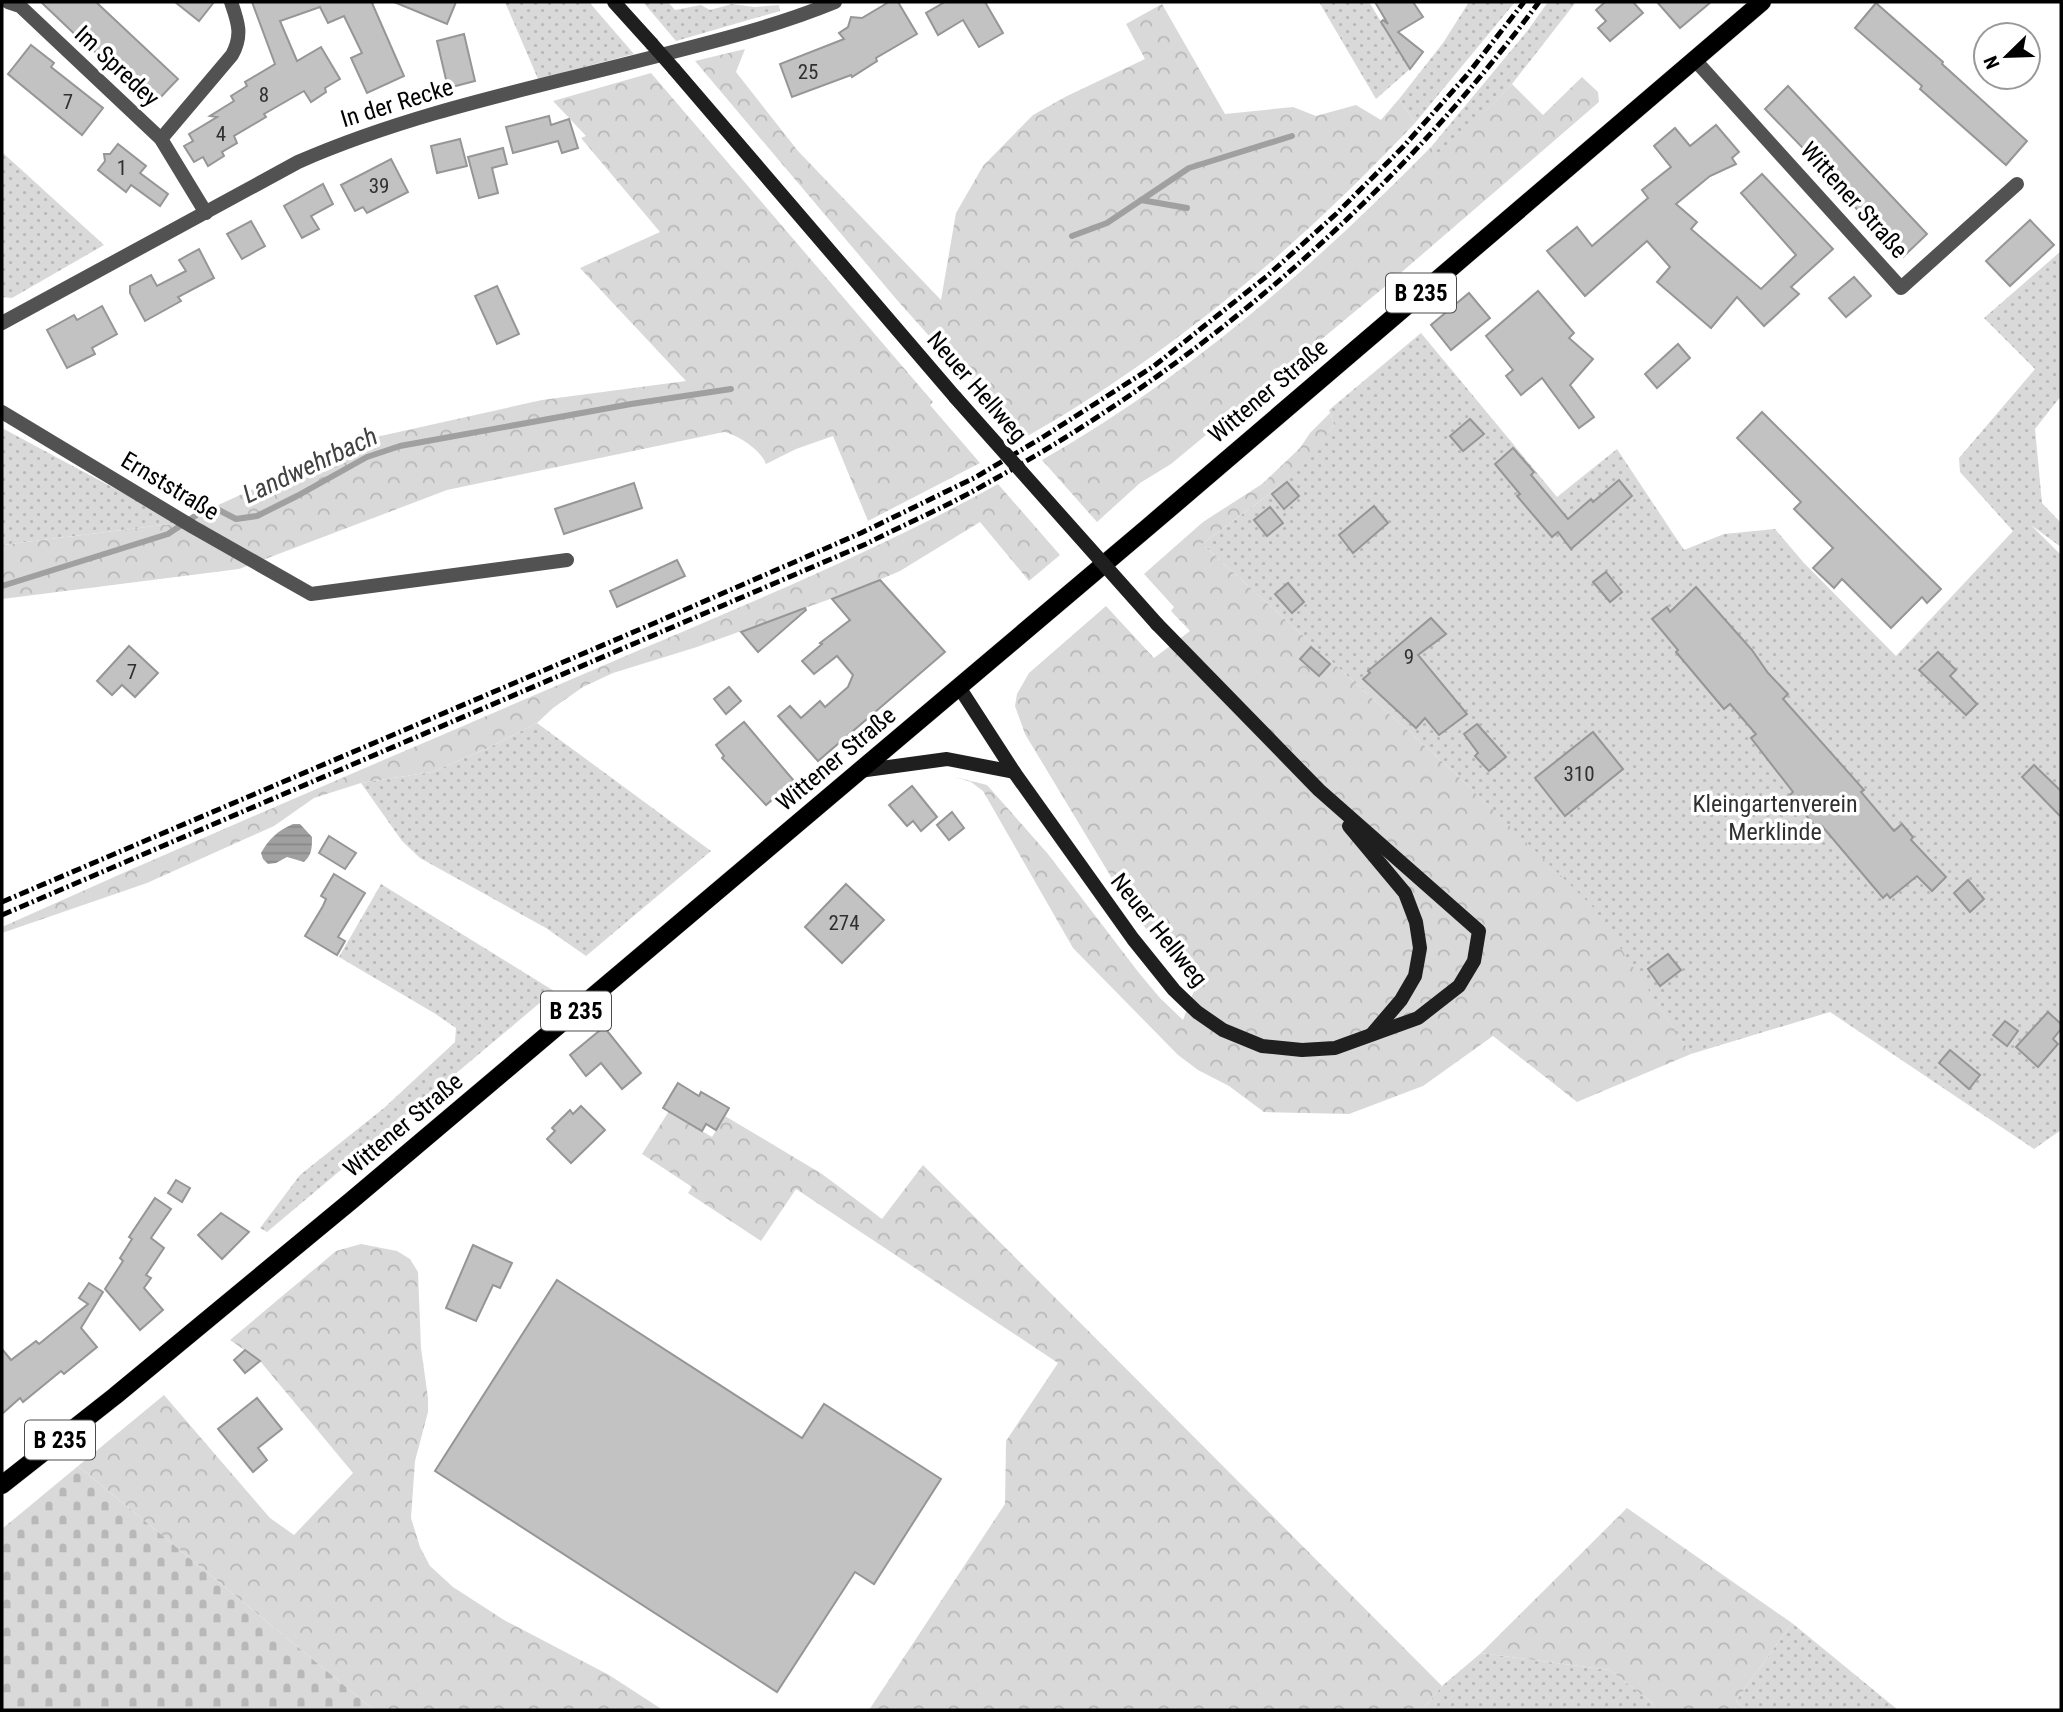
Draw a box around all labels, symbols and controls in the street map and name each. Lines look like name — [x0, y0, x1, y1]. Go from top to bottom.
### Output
street label: Im Spredey — [69, 20, 165, 112]
north arrow — [1972, 21, 2042, 91]
text: N — [1979, 53, 2005, 72]
house number: 25 — [798, 60, 818, 84]
street label: In der Recke — [337, 73, 457, 133]
house number: 8 — [259, 83, 269, 107]
house number: 7 — [63, 90, 73, 114]
house number: 4 — [216, 122, 226, 146]
street label: Wittener Straße — [1795, 136, 1913, 264]
house number: 1 — [117, 156, 127, 180]
house number: 39 — [369, 174, 389, 198]
road number: B 235 — [1386, 274, 1456, 312]
street label: Neuer Hellweg — [921, 326, 1033, 448]
street label: Wittener Straße — [1203, 333, 1333, 449]
water label: Landwehrbach — [238, 421, 382, 509]
street label: Ernststraße — [116, 446, 224, 526]
house number: 9 — [1404, 645, 1414, 669]
house number: 7 — [127, 660, 137, 684]
street label: Wittener Straße — [771, 701, 901, 817]
house number: 310 — [1563, 762, 1595, 786]
park label: Kleingartenverein Merklinde — [1692, 790, 1858, 846]
street label: Neuer Hellweg — [1105, 868, 1213, 992]
house number: 274 — [828, 911, 860, 935]
road number: B 235 — [541, 992, 611, 1030]
street label: Wittener Straße — [338, 1067, 468, 1183]
road number: B 235 — [25, 1420, 95, 1460]

